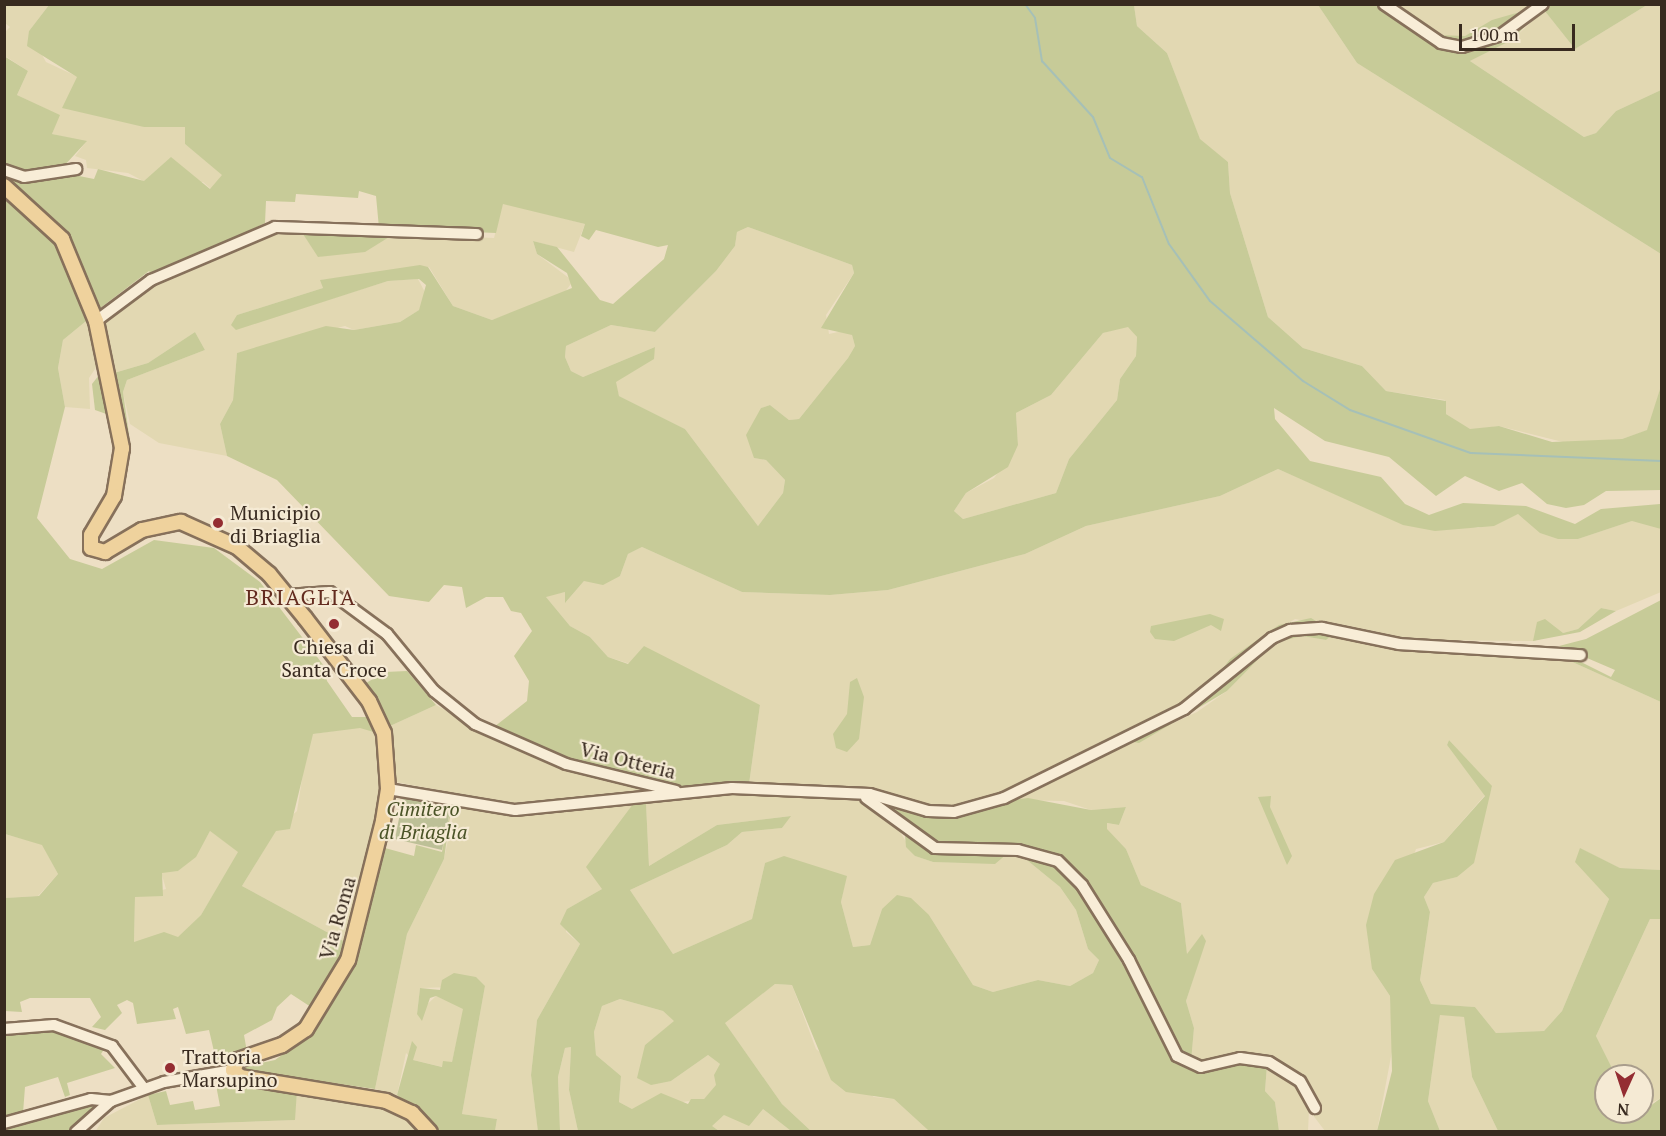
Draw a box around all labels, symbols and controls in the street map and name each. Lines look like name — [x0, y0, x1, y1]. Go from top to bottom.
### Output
scale bar — [1462, 12, 1578, 50]
text: 100 m — [1470, 22, 1519, 46]
place label: Municipio di Briaglia — [230, 500, 321, 547]
marker: Municipio di Briaglia — [211, 516, 225, 530]
district label: BRIAGLIA — [245, 584, 357, 610]
marker: Chiesa di Santa Croce — [327, 617, 341, 631]
place label: Chiesa di Santa Croce — [281, 634, 387, 681]
street label: Via Otteria — [577, 736, 679, 784]
park label: Cimitero di Briaglia — [379, 796, 467, 843]
street label: Via Roma — [314, 874, 360, 962]
place label: Trattoria Marsupino — [182, 1044, 278, 1091]
marker: Trattoria Marsupino — [163, 1061, 177, 1075]
north arrow — [1594, 1064, 1654, 1124]
text: N — [1617, 1099, 1630, 1121]

